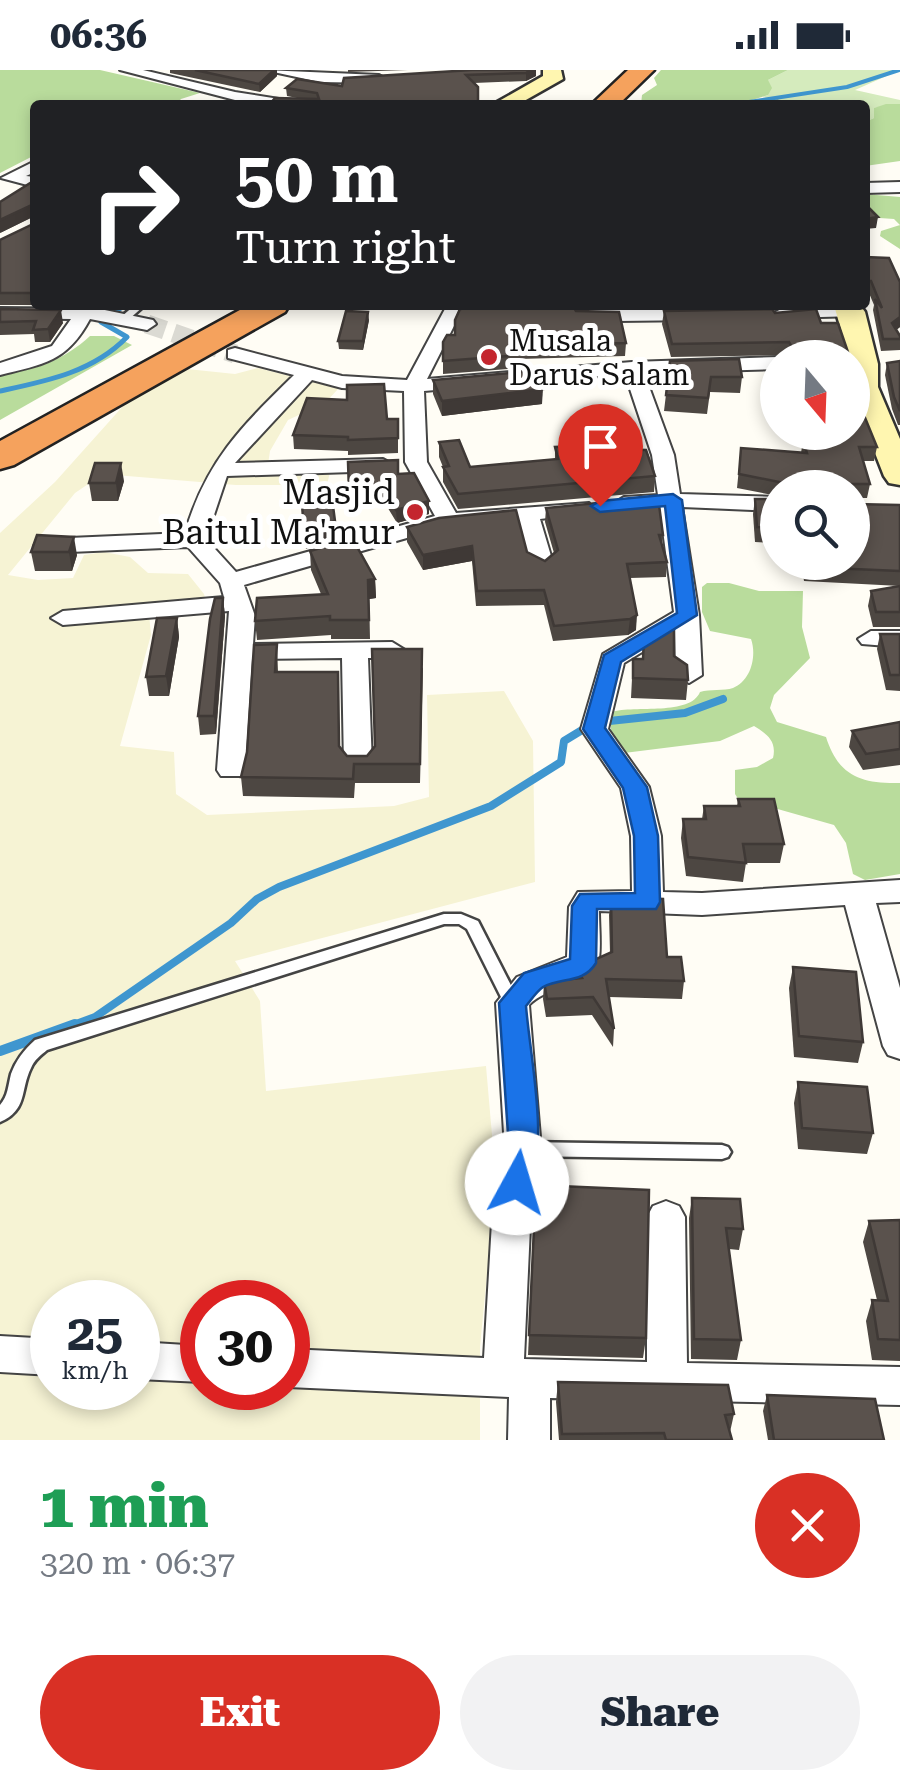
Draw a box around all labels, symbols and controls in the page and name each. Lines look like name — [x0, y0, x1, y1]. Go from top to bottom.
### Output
text: 06:36 — [50, 13, 147, 57]
text: 50 m — [235, 137, 399, 219]
icon: right — [70, 140, 200, 270]
text: Turn right — [235, 221, 456, 274]
place label: Musala Darus Salam — [509, 323, 689, 392]
north arrow — [760, 340, 870, 450]
map controls — [760, 340, 870, 580]
marker: Musala Darus Salam — [478, 346, 500, 368]
pin — [558, 404, 643, 507]
icon: arrive — [573, 419, 628, 474]
button: search — [760, 470, 870, 580]
place label: Masjid Baitul Ma'mur — [162, 472, 395, 553]
marker: Masjid Baitul Ma'mur — [404, 501, 426, 523]
position arrow — [465, 1131, 569, 1235]
speed limit sign: 30 — [180, 1280, 310, 1410]
text: 25 — [67, 1304, 123, 1362]
text: km/h — [62, 1356, 128, 1385]
text: 1 min — [40, 1471, 209, 1542]
button: close — [755, 1473, 860, 1578]
text: 320 m · 06:37 — [40, 1544, 235, 1582]
button: Exit — [40, 1655, 440, 1770]
button: Share — [460, 1655, 860, 1770]

